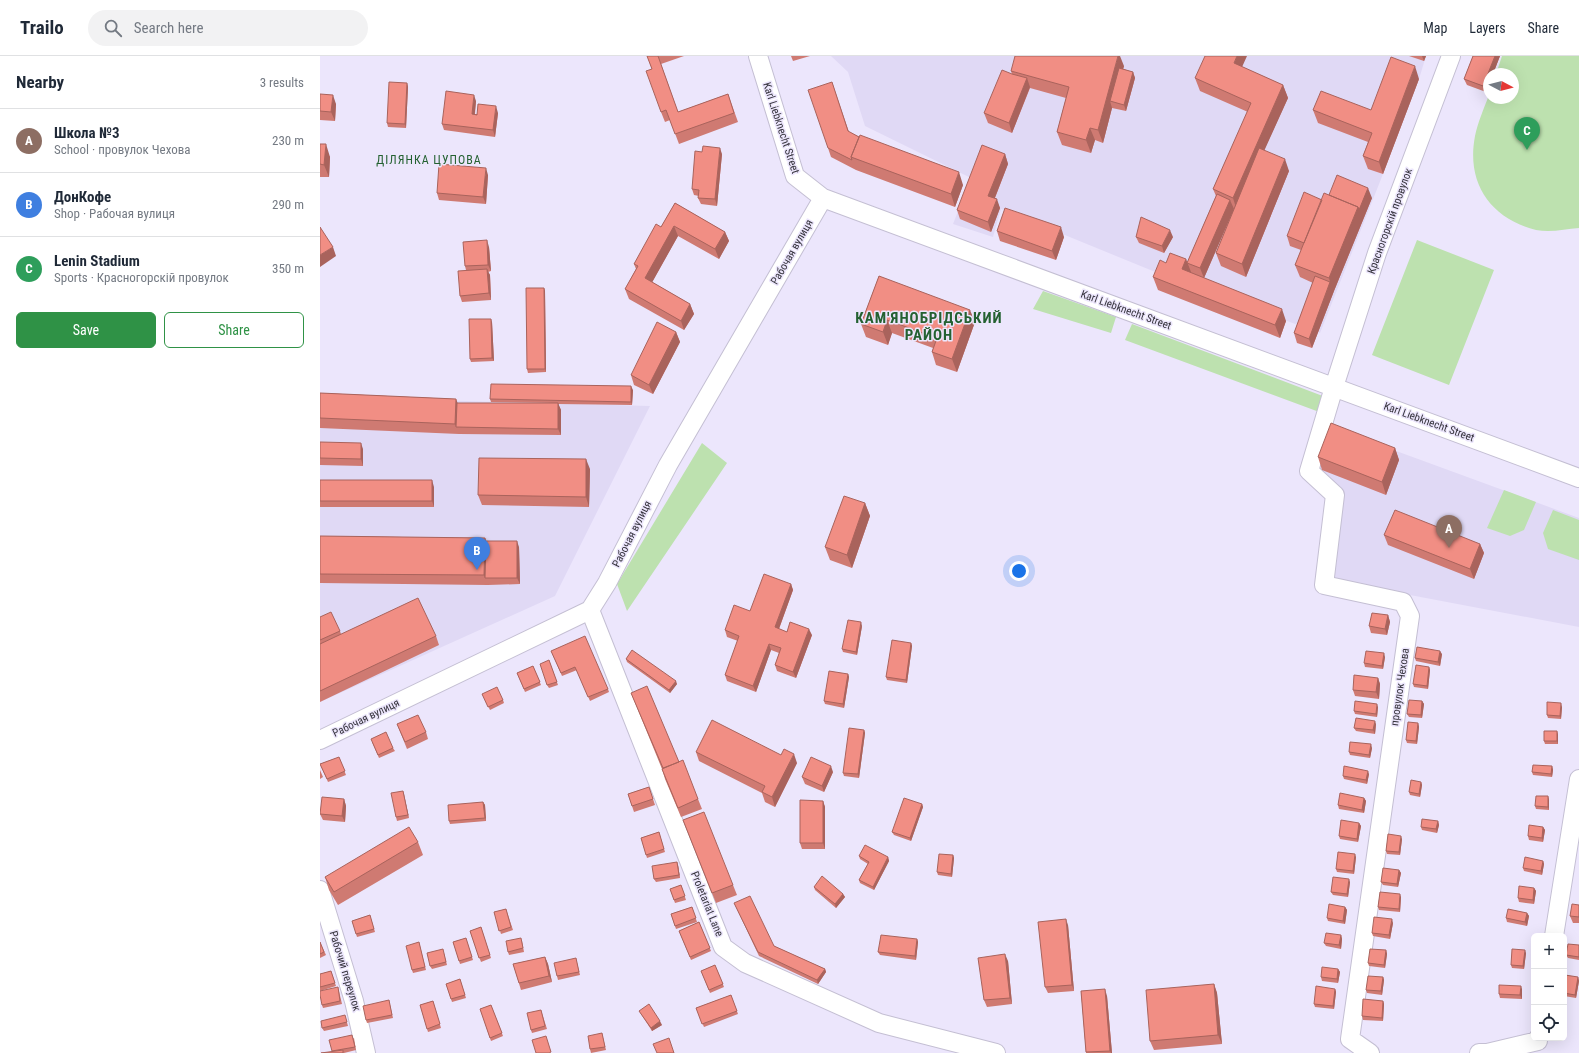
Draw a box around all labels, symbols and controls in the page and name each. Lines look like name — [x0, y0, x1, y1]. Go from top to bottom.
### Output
search box — [88, 10, 368, 46]
text: Trailo — [20, 16, 64, 39]
icon: search — [102, 17, 124, 39]
text: Search here — [134, 19, 203, 37]
text: Map — [1423, 20, 1447, 36]
text: Layers — [1469, 20, 1506, 36]
text: Share — [1528, 20, 1559, 36]
north arrow — [1483, 68, 1519, 104]
text: Nearby — [16, 72, 64, 92]
text: 3 results — [260, 75, 304, 90]
street label: Karl Liebknecht Street — [760, 81, 802, 175]
pin: C — [1514, 117, 1540, 150]
text: Школа №3 — [54, 124, 120, 142]
text: A — [25, 133, 33, 148]
text: 230 m — [272, 133, 304, 148]
text: School · провулок Чехова — [54, 142, 191, 157]
district label: ДІЛЯНКА ЦУПОВА — [376, 153, 482, 167]
street label: Красногорскій провулок — [1365, 166, 1415, 276]
text: ДонКофе — [54, 188, 111, 206]
text: B — [25, 197, 33, 212]
text: 290 m — [272, 197, 304, 212]
text: Shop · Рабочая вулиця — [54, 206, 175, 221]
street label: Рабочая вулиця — [768, 217, 816, 287]
text: Lenin Stadium — [54, 252, 140, 270]
text: C — [25, 261, 33, 276]
text: 350 m — [272, 261, 304, 276]
text: Sports · Красногорскій провулок — [54, 270, 229, 285]
street label: Karl Liebknecht Street — [1079, 288, 1173, 332]
district label: КАМ'ЯНОБРІДСЬКИЙ РАЙОН — [855, 309, 1003, 344]
button: Save — [16, 312, 156, 348]
button: Share — [164, 312, 304, 348]
street label: Karl Liebknecht Street — [1382, 400, 1476, 444]
street label: Рабочая вулиця — [610, 499, 654, 569]
pin: A — [1436, 515, 1462, 548]
pin: B — [464, 537, 490, 570]
your location — [1009, 561, 1029, 581]
street label: провулок Чехова — [1388, 647, 1412, 727]
street label: Рабочая вулиця — [330, 696, 402, 740]
street label: Proletariat Lane — [688, 870, 726, 938]
street label: Рабочий переулок — [327, 929, 364, 1013]
map controls — [1531, 933, 1567, 1041]
button: + — [1531, 933, 1567, 969]
button: − — [1531, 969, 1567, 1005]
button: locate — [1531, 1005, 1567, 1041]

